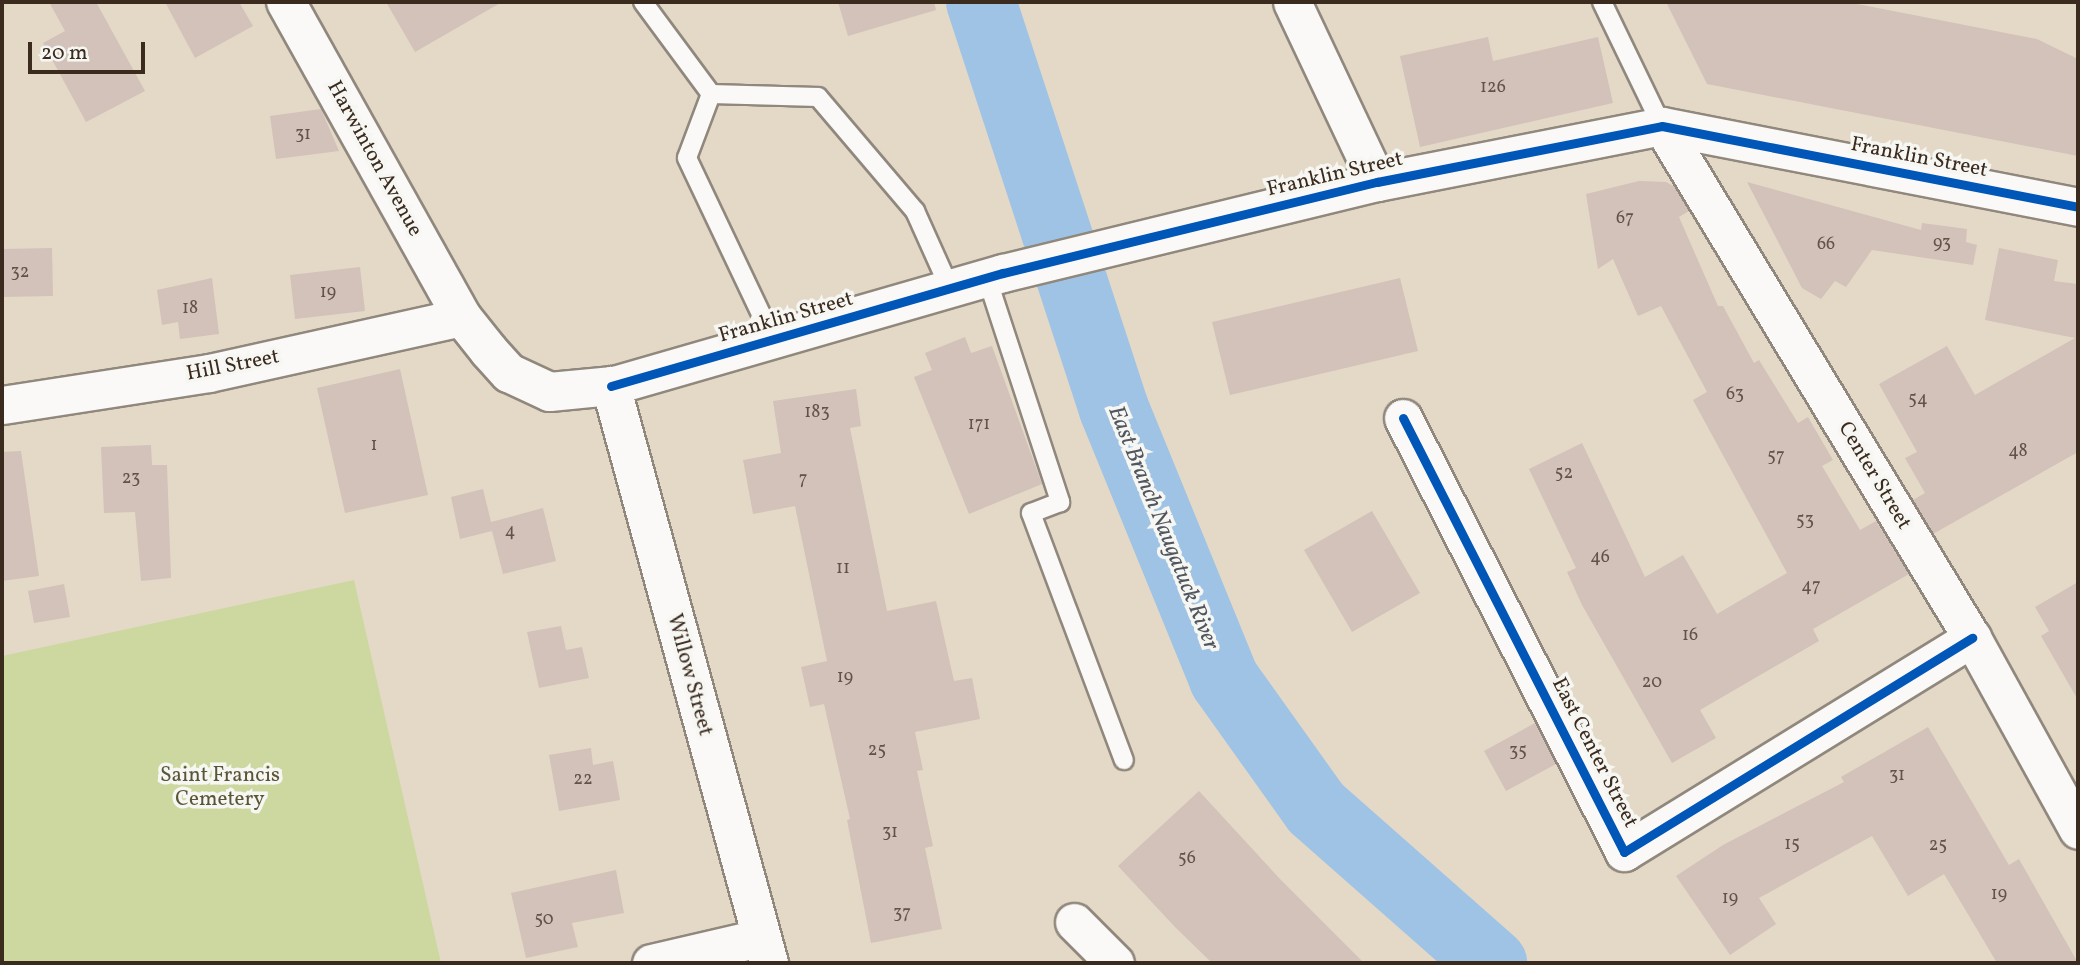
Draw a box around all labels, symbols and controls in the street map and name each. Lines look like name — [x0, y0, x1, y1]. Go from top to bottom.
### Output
scale bar — [32, 28, 149, 72]
text: 20 m — [41, 39, 87, 68]
street label: Harwinton Avenue — [321, 77, 427, 241]
house number: 126 — [1480, 77, 1506, 99]
house number: 31 — [295, 124, 311, 146]
street label: Franklin Street — [1848, 132, 1990, 184]
street label: Franklin Street — [1265, 147, 1405, 203]
house number: 67 — [1616, 208, 1634, 230]
house number: 93 — [1933, 233, 1951, 255]
house number: 66 — [1817, 234, 1835, 256]
house number: 32 — [11, 262, 29, 284]
house number: 19 — [320, 282, 336, 304]
street label: Franklin Street — [716, 287, 856, 349]
house number: 18 — [182, 298, 198, 320]
street label: Hill Street — [184, 345, 282, 387]
house number: 63 — [1726, 384, 1744, 406]
house number: 54 — [1908, 389, 1928, 411]
house number: 183 — [804, 402, 830, 424]
water label: East Branch Naugatuck River — [1101, 402, 1225, 654]
house number: 171 — [968, 414, 990, 436]
street label: Center Street — [1832, 417, 1916, 535]
house number: 1 — [371, 435, 377, 457]
house number: 48 — [2008, 441, 2028, 463]
house number: 57 — [1767, 446, 1785, 468]
house number: 52 — [1555, 463, 1573, 485]
house number: 23 — [122, 468, 140, 490]
house number: 7 — [799, 469, 807, 491]
house number: 53 — [1796, 510, 1814, 532]
house number: 4 — [505, 521, 515, 543]
house number: 46 — [1590, 547, 1610, 569]
house number: 11 — [836, 558, 850, 580]
house number: 47 — [1801, 576, 1821, 598]
street label: Willow Street — [661, 611, 717, 739]
house number: 16 — [1682, 625, 1698, 647]
house number: 19 — [837, 667, 853, 689]
house number: 20 — [1642, 672, 1662, 694]
street label: East Center Street — [1545, 674, 1643, 832]
house number: 25 — [868, 740, 886, 762]
house number: 35 — [1509, 741, 1527, 763]
park label: Saint Francis Cemetery — [160, 763, 280, 813]
house number: 31 — [1889, 765, 1905, 787]
house number: 22 — [573, 769, 593, 791]
house number: 31 — [882, 822, 898, 844]
house number: 15 — [1784, 834, 1800, 856]
house number: 25 — [1929, 835, 1947, 857]
house number: 56 — [1178, 848, 1196, 870]
house number: 19 — [1991, 884, 2007, 906]
house number: 19 — [1722, 888, 1738, 910]
house number: 37 — [893, 903, 911, 925]
house number: 50 — [534, 909, 554, 931]

